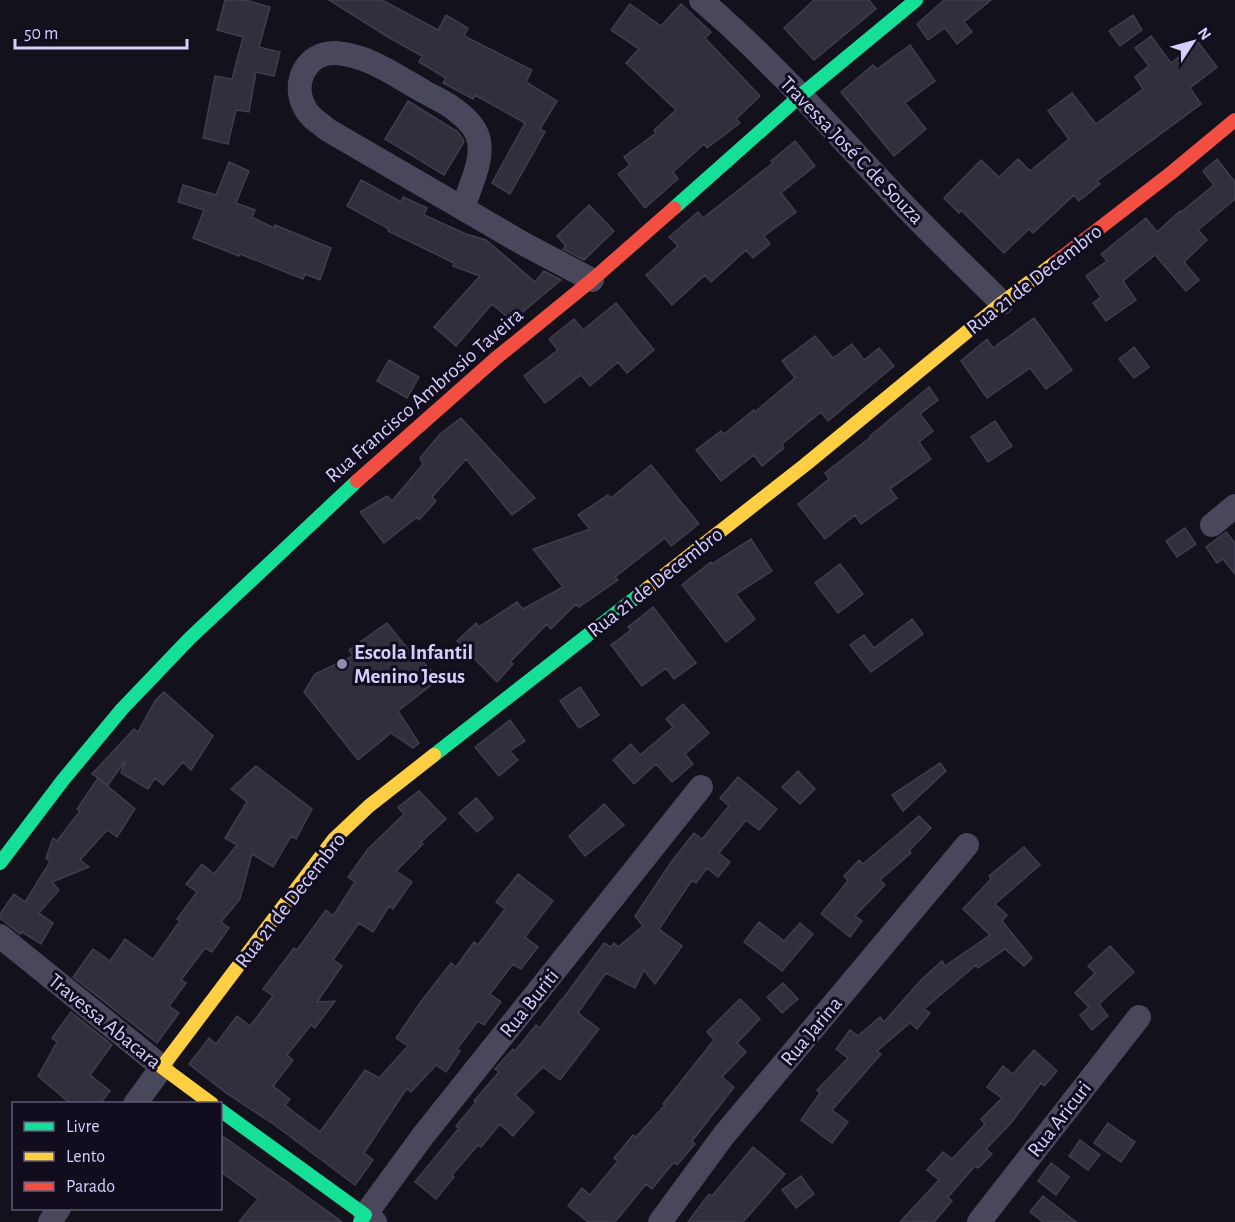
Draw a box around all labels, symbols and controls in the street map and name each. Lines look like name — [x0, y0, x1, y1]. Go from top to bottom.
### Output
scale bar — [15, 12, 188, 50]
north arrow — [1163, 12, 1223, 72]
text: 50 m — [24, 25, 58, 43]
text: N — [1195, 25, 1214, 43]
street label: Travessa José C de Souza — [776, 72, 928, 229]
street label: Rua 21 de Decembro — [963, 220, 1106, 338]
street label: Rua Francisco Ambrosio Taveira — [322, 304, 527, 487]
street label: Rua 21 de Decembro — [584, 523, 727, 641]
place label: Escola Infantil Menino Jesus — [354, 642, 473, 687]
marker: Escola Infantil Menino Jesus — [335, 657, 349, 671]
street label: Rua 21 de Decembro — [231, 829, 349, 972]
street label: Rua Buriti — [496, 965, 563, 1041]
street label: Travessa Abacara — [44, 970, 165, 1073]
street label: Rua Jarina — [777, 993, 846, 1070]
street label: Rua Aricuri — [1024, 1078, 1095, 1161]
legend — [12, 1102, 222, 1210]
text: Livre — [66, 1118, 100, 1136]
text: Lento — [66, 1148, 105, 1166]
text: Parado — [66, 1178, 115, 1196]

